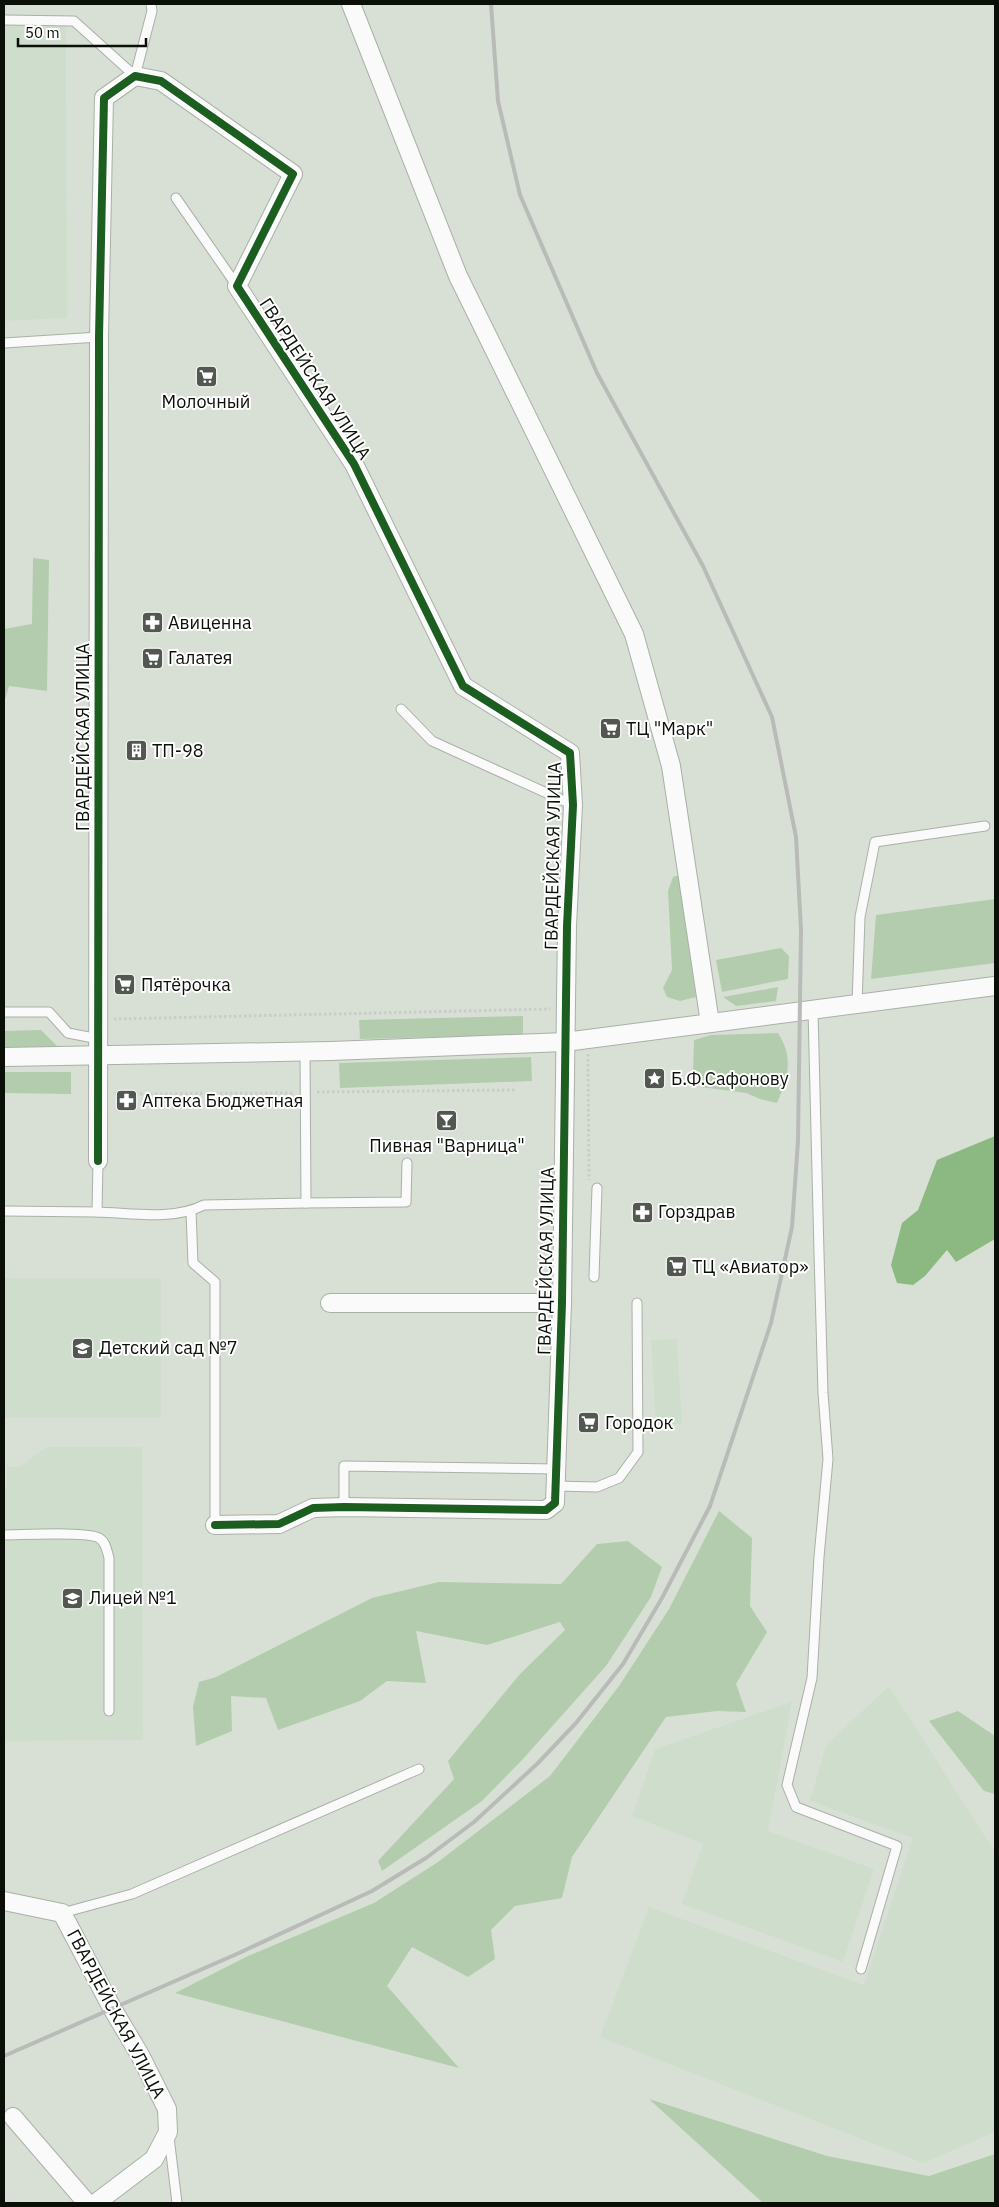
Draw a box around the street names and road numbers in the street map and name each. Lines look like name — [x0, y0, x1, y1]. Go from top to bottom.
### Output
street label: ГВАРДЕЙСКАЯ УЛИЦА — [254, 293, 377, 464]
street label: ГВАРДЕЙСКАЯ УЛИЦА — [71, 642, 94, 831]
street label: ГВАРДЕЙСКАЯ УЛИЦА — [539, 761, 566, 950]
street label: ГВАРДЕЙСКАЯ УЛИЦА — [532, 1166, 559, 1355]
street label: ГВАРДЕЙСКАЯ УЛИЦА — [62, 1925, 171, 2103]

